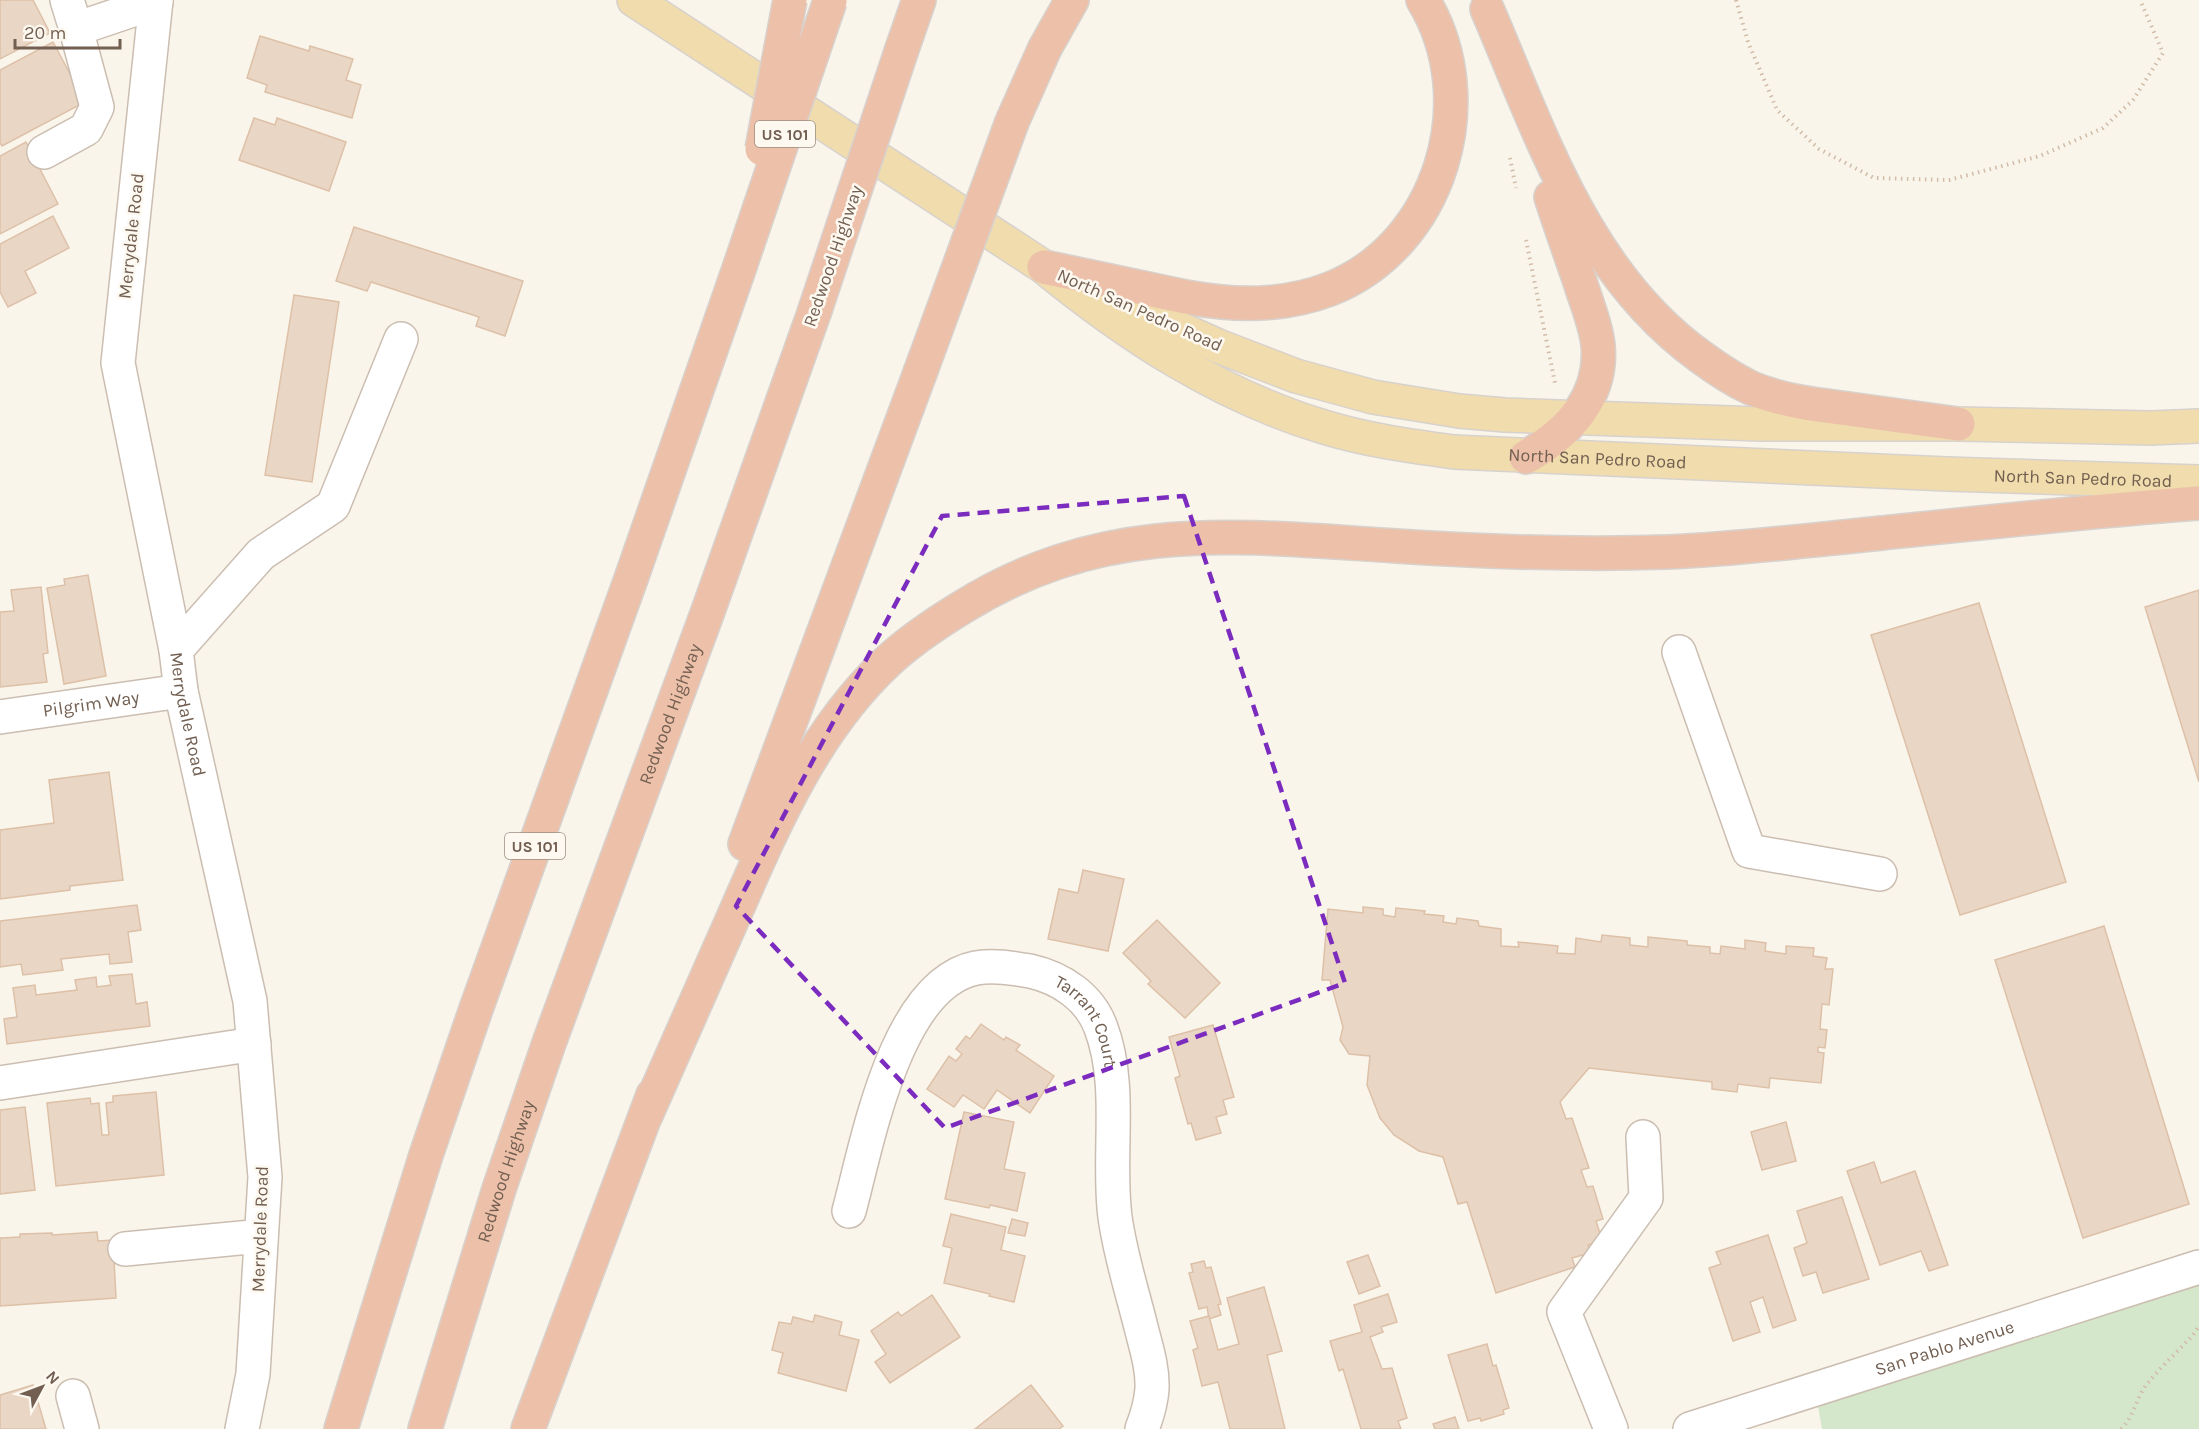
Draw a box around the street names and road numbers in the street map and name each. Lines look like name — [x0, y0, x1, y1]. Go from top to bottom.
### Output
road number: US 101 — [755, 121, 815, 147]
street label: Merrydale Road — [113, 172, 149, 300]
street label: Redwood Highway — [798, 182, 868, 330]
street label: North San Pedro Road — [1054, 264, 1226, 356]
street label: North San Pedro Road — [1508, 443, 1687, 473]
street label: North San Pedro Road — [1993, 464, 2173, 492]
street label: Redwood Highway — [634, 640, 706, 788]
street label: Merrydale Road — [165, 651, 211, 778]
street label: Pilgrim Way — [41, 686, 141, 722]
road number: US 101 — [505, 833, 565, 859]
street label: Tarrant Court — [1051, 970, 1121, 1069]
street label: Redwood Highway — [472, 1097, 540, 1245]
street label: Merrydale Road — [247, 1165, 273, 1293]
street label: San Pablo Avenue — [1872, 1316, 2017, 1380]

